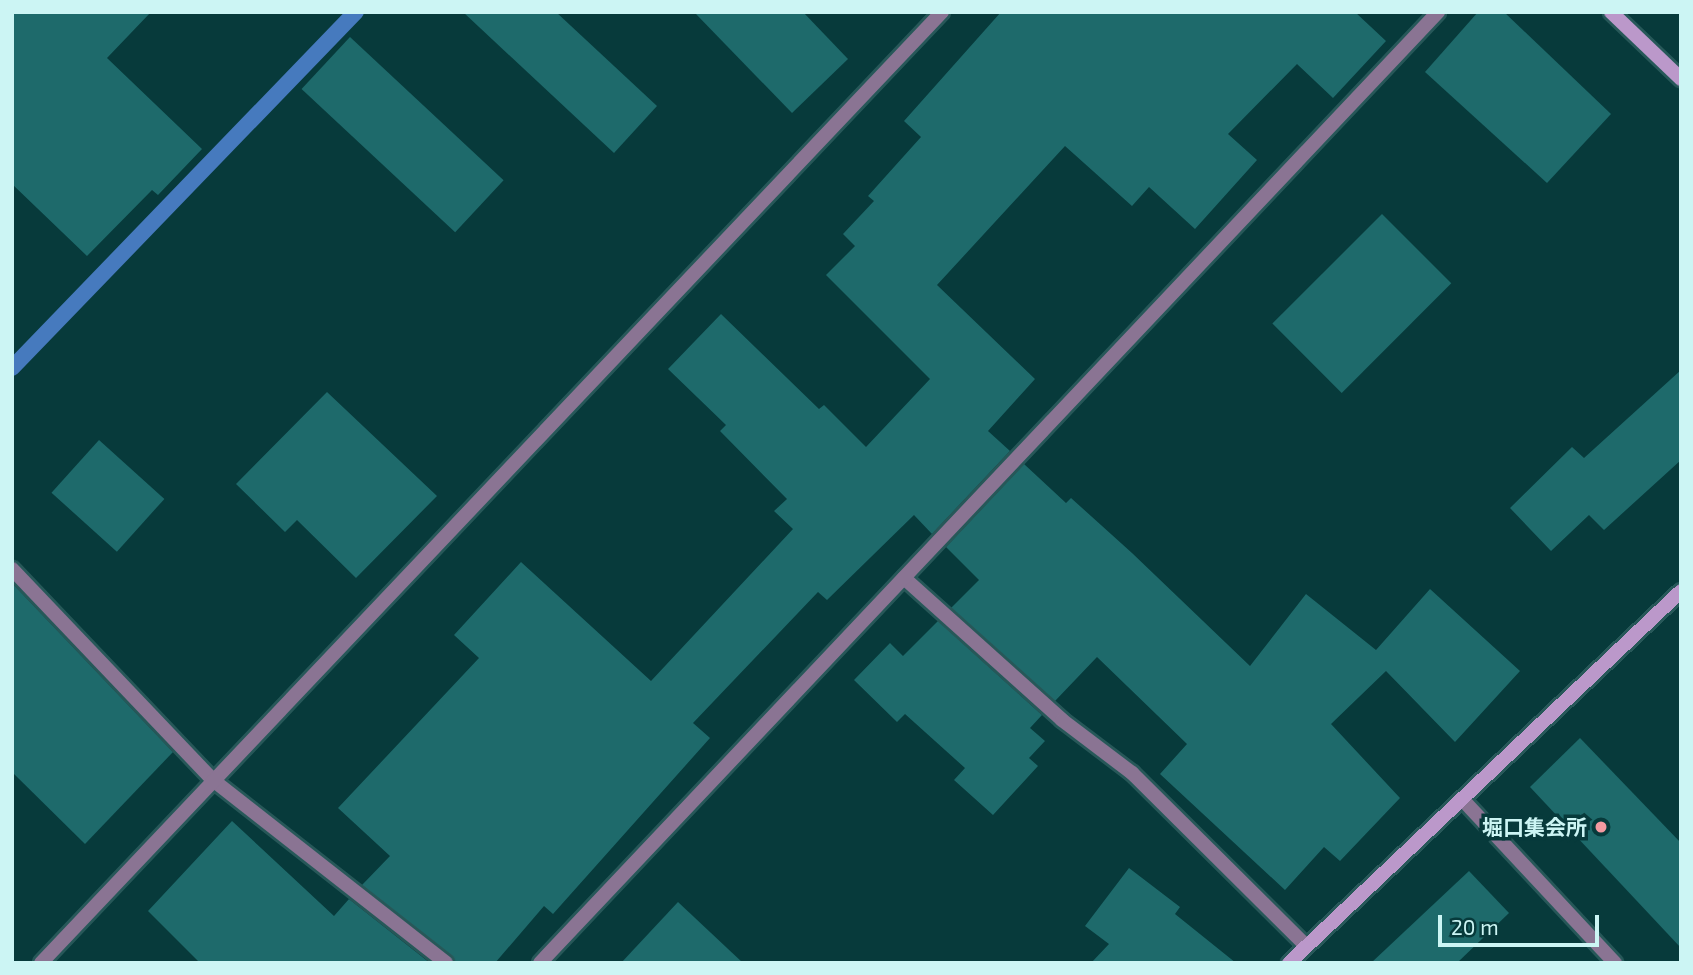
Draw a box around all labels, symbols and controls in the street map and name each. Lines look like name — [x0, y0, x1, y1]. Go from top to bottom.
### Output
place label: 堀口集会所 — [1482, 814, 1587, 840]
marker: 堀口集会所 — [1593, 819, 1609, 835]
scale bar — [1441, 902, 1602, 946]
text: 20 m — [1451, 914, 1499, 939]

